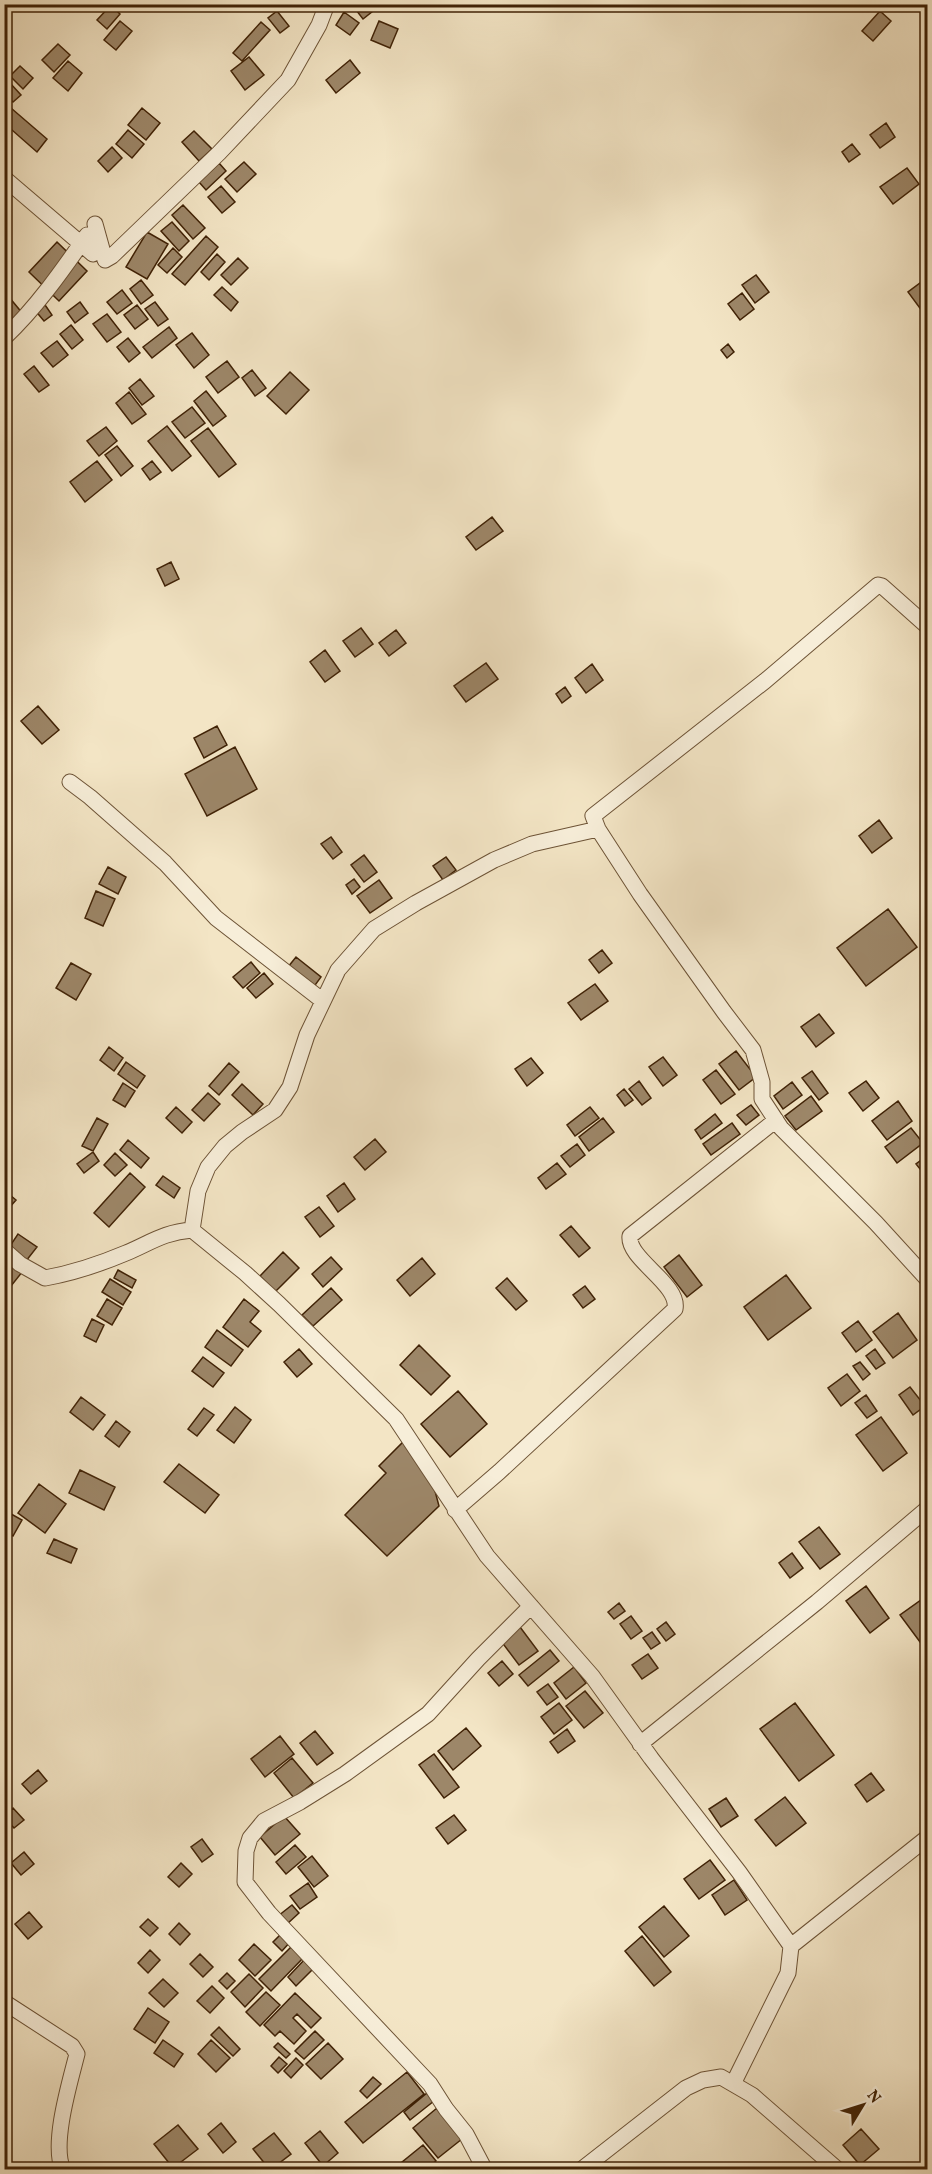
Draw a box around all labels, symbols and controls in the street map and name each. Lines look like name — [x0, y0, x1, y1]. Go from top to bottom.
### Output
north arrow — [833, 2075, 893, 2135]
text: N — [861, 2086, 886, 2109]

